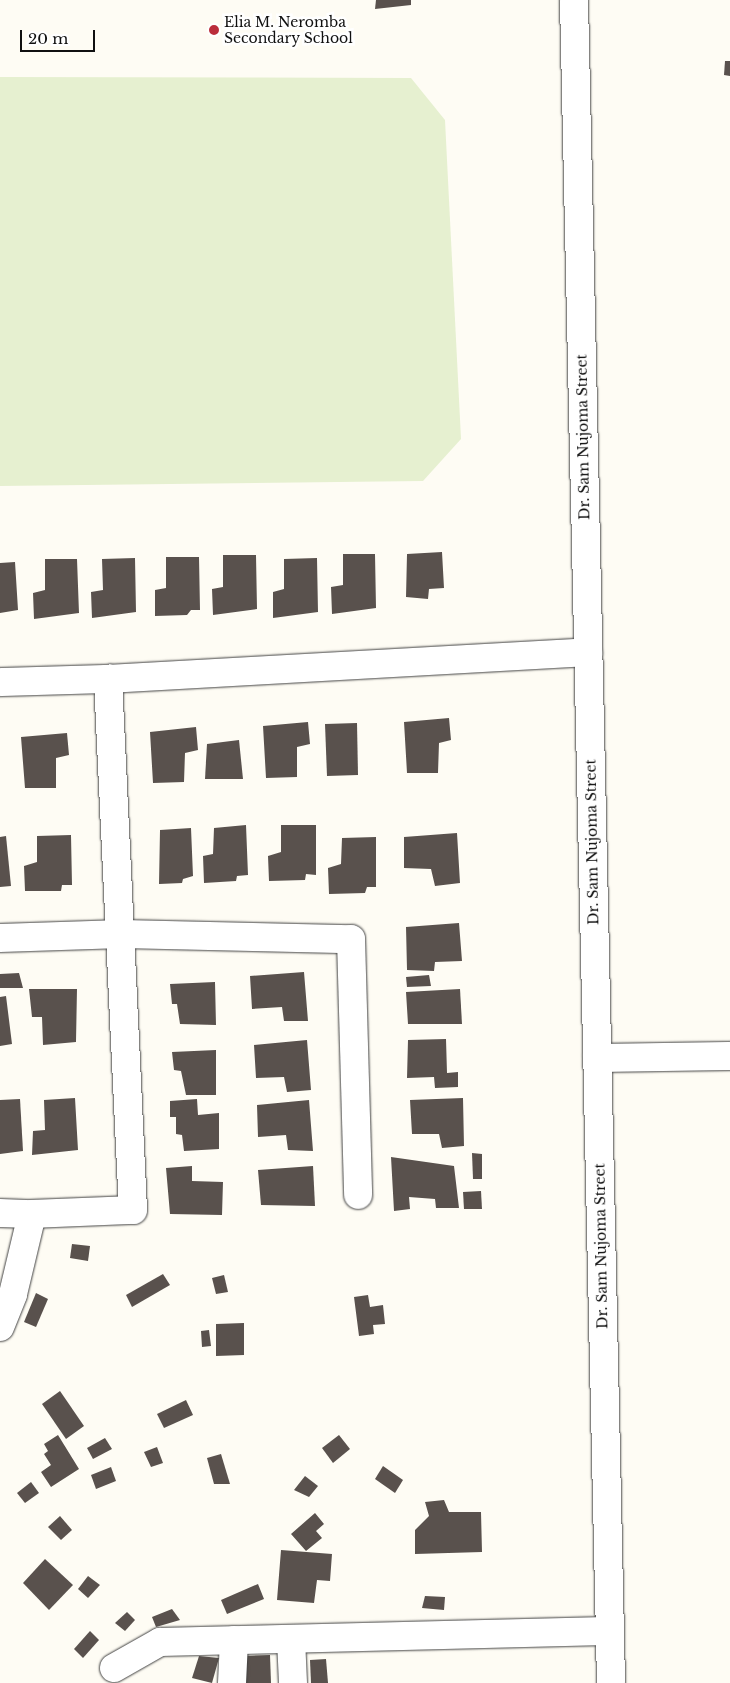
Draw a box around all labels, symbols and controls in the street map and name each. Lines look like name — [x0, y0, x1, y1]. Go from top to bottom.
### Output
place label: Elia M. Neromba Secondary School — [224, 14, 353, 46]
scale bar — [22, 20, 98, 52]
marker: Elia M. Neromba Secondary School — [208, 24, 220, 36]
text: 20 m — [28, 29, 68, 48]
street label: Dr. Sam Nujoma Street — [573, 354, 593, 520]
street label: Dr. Sam Nujoma Street — [582, 759, 602, 925]
street label: Dr. Sam Nujoma Street — [591, 1163, 611, 1329]

